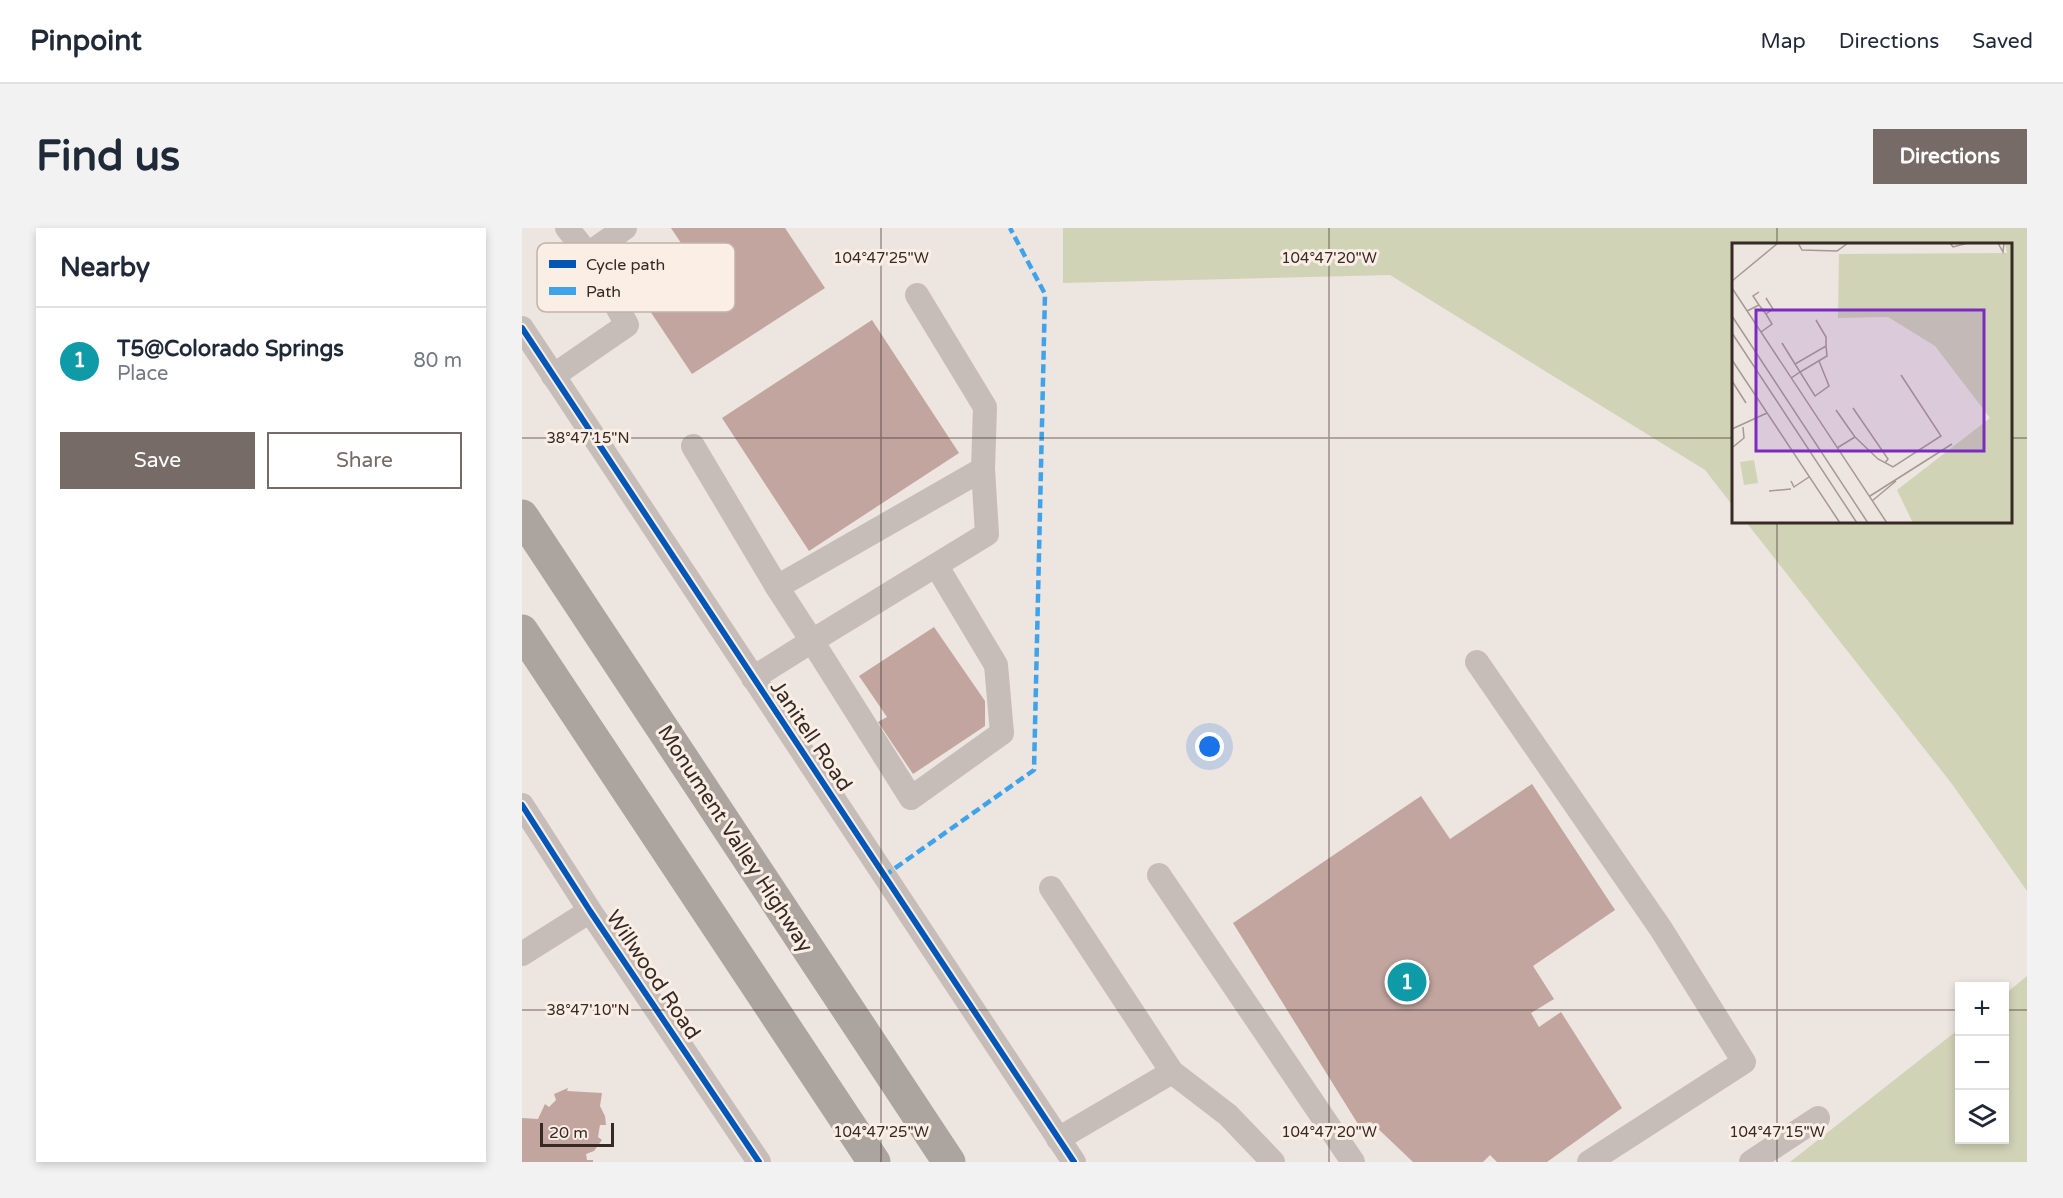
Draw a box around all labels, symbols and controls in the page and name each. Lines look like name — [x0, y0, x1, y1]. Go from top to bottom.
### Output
text: Pinpoint — [30, 24, 142, 58]
text: Map — [1760, 29, 1806, 54]
text: Directions — [1839, 29, 1939, 54]
text: Saved — [1972, 29, 2033, 54]
button: Directions — [1873, 129, 2027, 184]
text: Find us — [36, 131, 180, 182]
legend — [537, 243, 735, 312]
inset map — [1732, 243, 2012, 524]
text: 104°47'25"W — [833, 249, 929, 267]
text: 104°47'20"W — [1281, 249, 1377, 267]
text: Nearby — [60, 252, 150, 283]
text: Cycle path — [586, 255, 665, 275]
text: Path — [586, 282, 621, 302]
text: T5@Colorado Springs — [117, 336, 344, 362]
text: 1 — [73, 349, 86, 373]
text: 80 m — [413, 349, 462, 373]
text: Place — [117, 362, 168, 386]
text: 38°47'15"N — [546, 429, 630, 447]
button: Save — [60, 432, 255, 489]
button: Share — [267, 432, 462, 489]
street label: Janitell Road — [765, 676, 857, 796]
street label: Monument Valley Highway — [652, 721, 818, 957]
your location — [1195, 732, 1224, 761]
street label: Willwood Road — [601, 906, 705, 1044]
pin: 1 — [1388, 960, 1426, 1005]
map controls — [1955, 982, 2009, 1144]
button: + — [1955, 982, 2009, 1036]
text: 38°47'10"N — [546, 1001, 630, 1019]
button: − — [1955, 1036, 2009, 1090]
button: layers — [1955, 1090, 2009, 1144]
scale bar — [540, 1120, 614, 1148]
text: 20 m — [549, 1123, 588, 1143]
text: 104°47'25"W — [833, 1123, 929, 1141]
text: 104°47'20"W — [1281, 1123, 1377, 1141]
text: 104°47'15"W — [1729, 1123, 1825, 1141]

